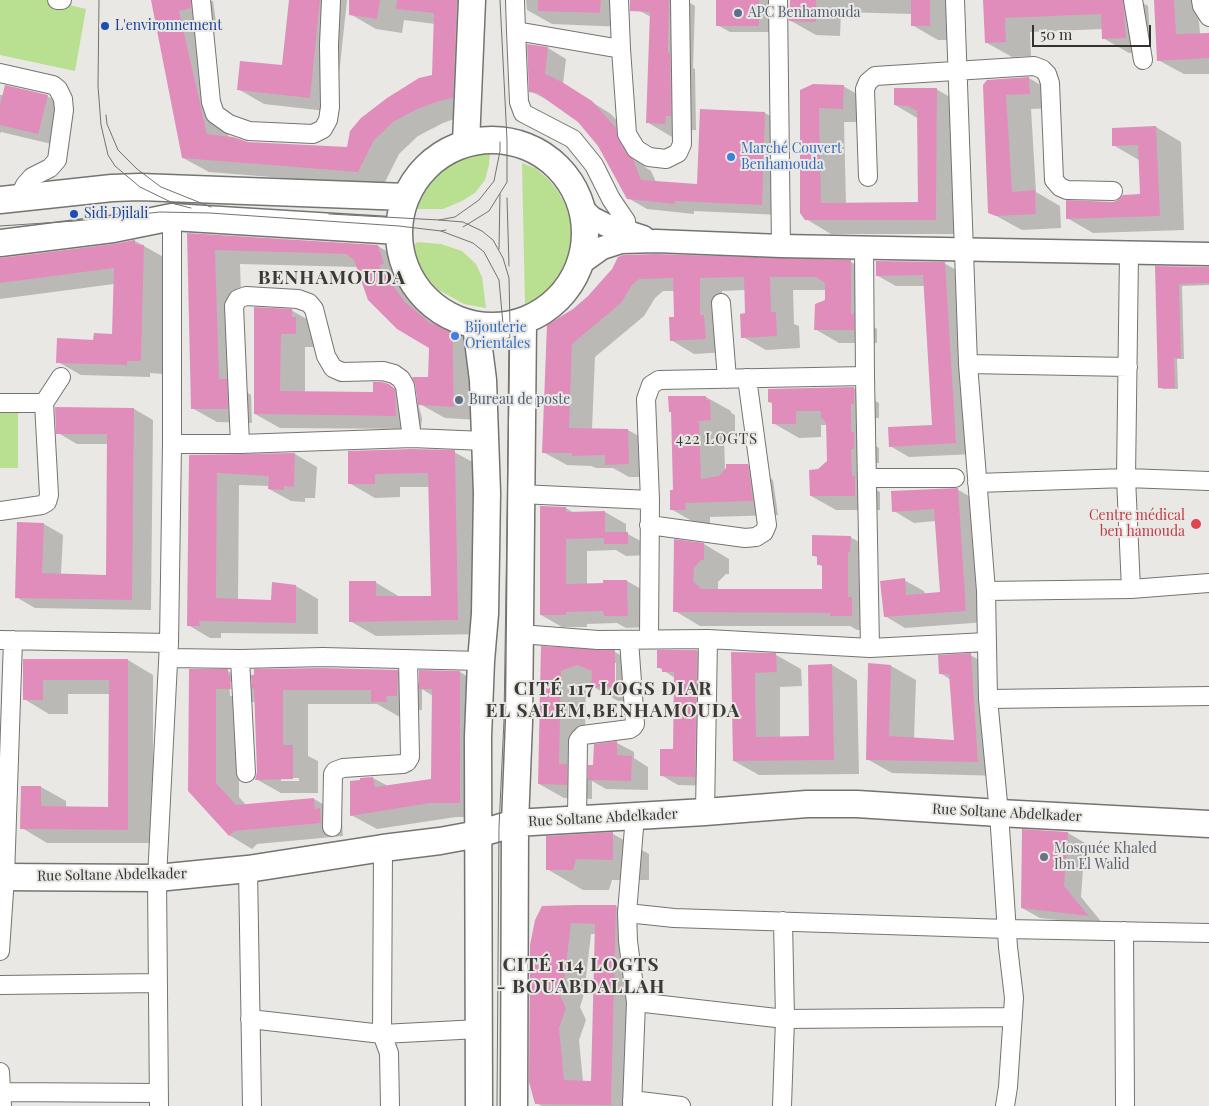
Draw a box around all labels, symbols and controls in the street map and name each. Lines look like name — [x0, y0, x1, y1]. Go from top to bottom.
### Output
place label: APC Benhamouda — [748, 5, 861, 21]
marker: APC Benhamouda — [732, 7, 744, 19]
scale bar — [1034, 15, 1153, 47]
place label: L'environnement — [115, 18, 222, 34]
marker: L'environnement — [99, 20, 111, 32]
text: 50 m — [1040, 24, 1072, 44]
place label: Marché Couvert Benhamouda — [741, 141, 842, 174]
marker: Marché Couvert Benhamouda — [725, 151, 737, 163]
place label: Sidi Djilali — [84, 206, 148, 222]
marker: Sidi Djilali — [68, 208, 80, 220]
district label: BENHAMOUDA — [257, 267, 407, 289]
place label: Bijouterie Orientales — [465, 320, 530, 352]
marker: Bijouterie Orientales — [449, 330, 461, 342]
place label: Bureau de poste — [469, 392, 570, 408]
marker: Bureau de poste — [453, 394, 465, 406]
district label: 422 LOGTS — [675, 430, 759, 448]
place label: Centre médical ben hamouda — [1089, 508, 1185, 540]
marker: Centre médical ben hamouda — [1189, 517, 1203, 531]
district label: CITÉ 117 LOGS DIAR EL SALEM,BENHAMOUDA — [483, 678, 743, 722]
street label: Rue Soltane Abdelkader — [932, 801, 1082, 825]
street label: Rue Soltane Abdelkader — [528, 806, 678, 830]
place label: Mosquée Khaled Ibn El Walid — [1054, 841, 1157, 874]
marker: Mosquée Khaled Ibn El Walid — [1038, 851, 1050, 863]
street label: Rue Soltane Abdelkader — [37, 865, 187, 885]
district label: CITÉ 114 LOGTS - BOUABDALLAH — [495, 954, 667, 998]

